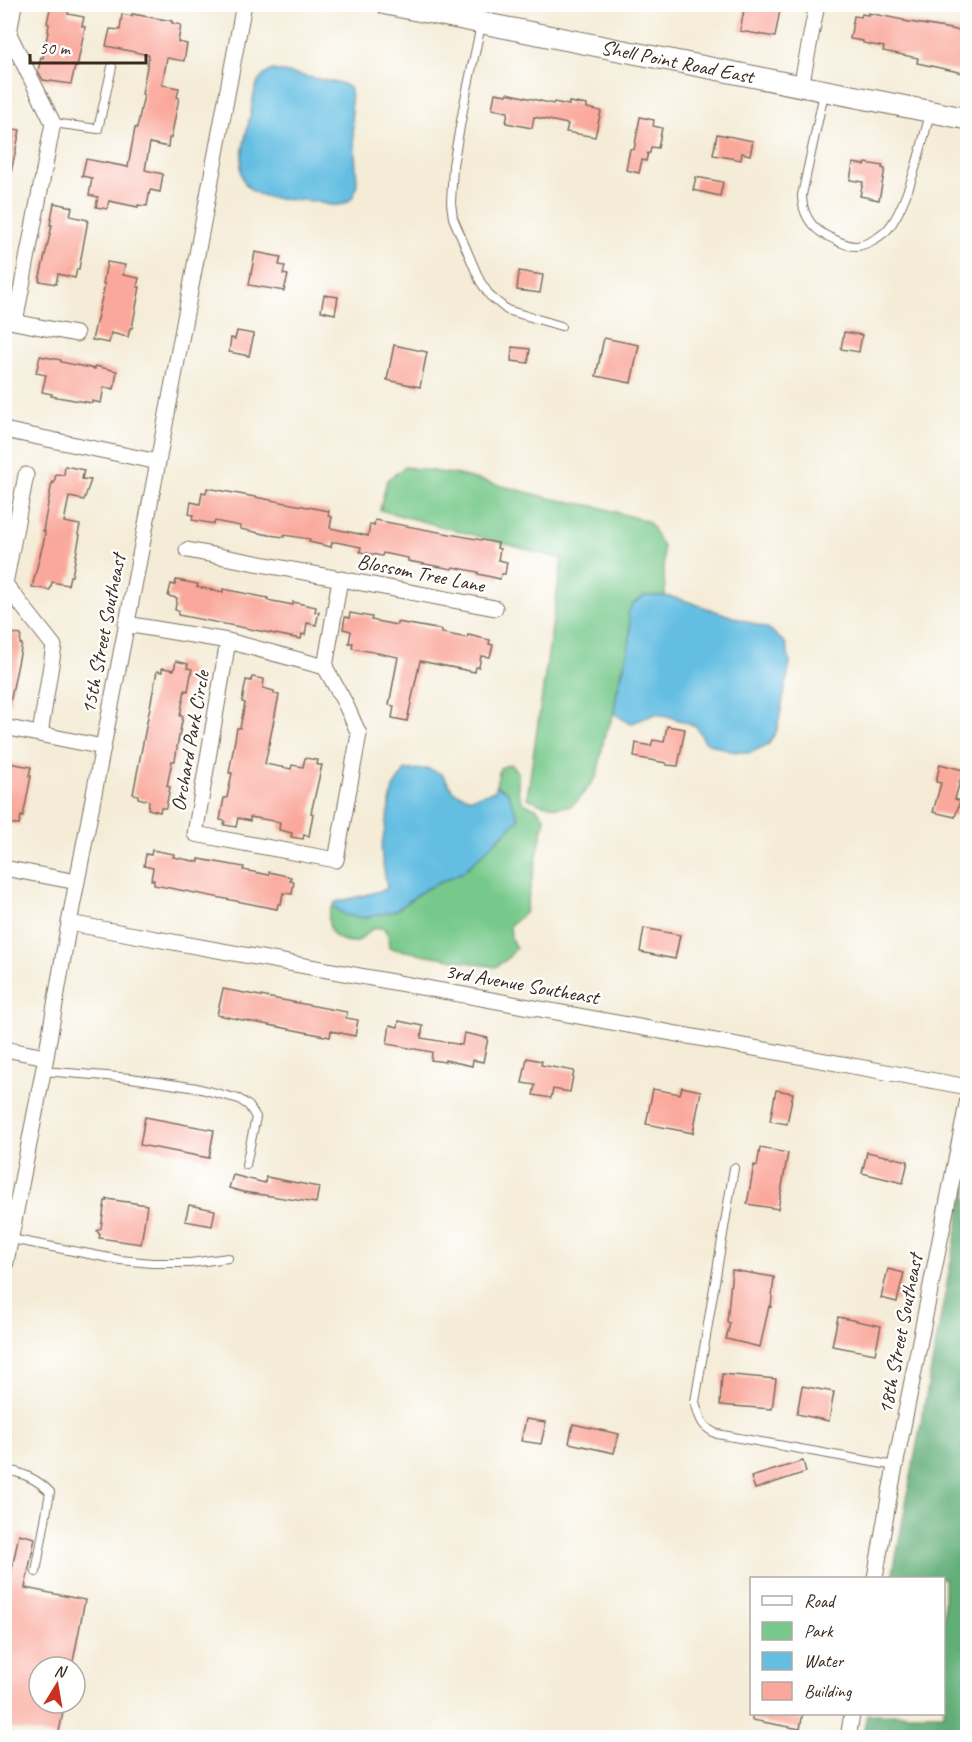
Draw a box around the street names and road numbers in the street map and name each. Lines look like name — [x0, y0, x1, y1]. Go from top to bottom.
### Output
street label: Shell Point Road East — [599, 34, 758, 90]
street label: Blossom Tree Lane — [355, 548, 488, 598]
street label: 15th Street Southeast — [75, 549, 132, 716]
street label: Orchard Park Circle — [165, 667, 216, 813]
street label: 3rd Avenue Southeast — [443, 958, 603, 1011]
street label: 18th Street Southeast — [872, 1249, 929, 1416]

